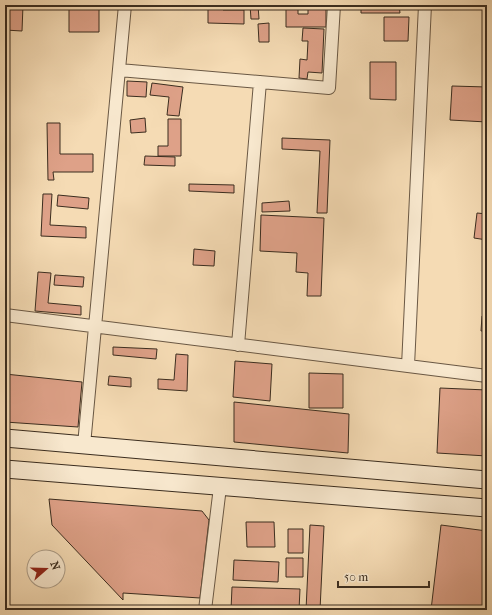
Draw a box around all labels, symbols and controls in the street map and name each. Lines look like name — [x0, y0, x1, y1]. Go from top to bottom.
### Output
north arrow — [26, 549, 66, 589]
text: N — [47, 560, 63, 573]
scale bar — [338, 563, 429, 589]
text: 50 m — [344, 570, 368, 584]

